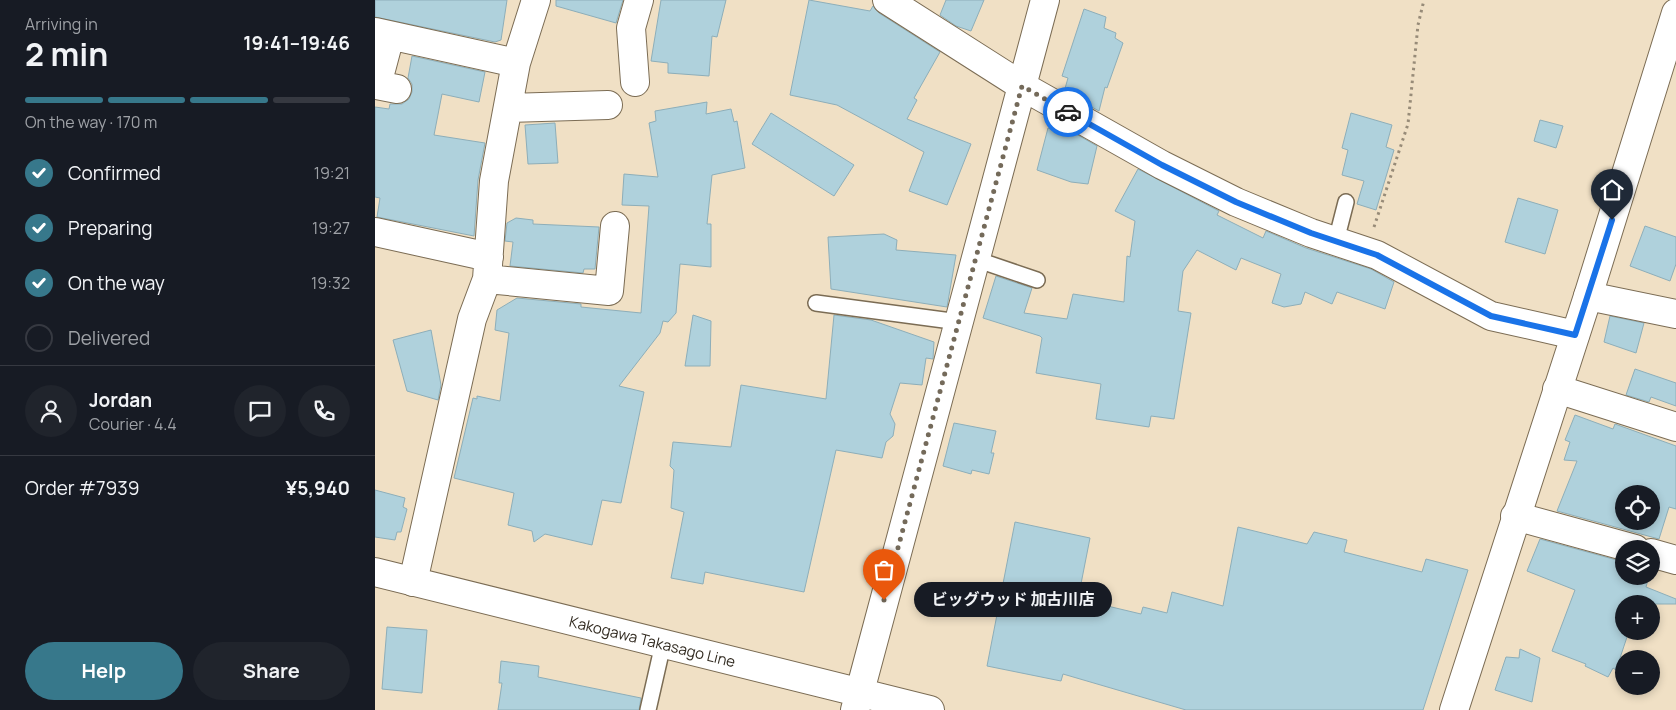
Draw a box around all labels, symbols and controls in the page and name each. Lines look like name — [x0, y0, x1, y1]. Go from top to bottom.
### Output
text: Arriving in — [25, 13, 98, 35]
text: 19:41–19:46 — [243, 30, 350, 56]
text: 2 min — [25, 32, 108, 76]
courier — [1043, 87, 1093, 137]
icon: car — [1054, 98, 1082, 126]
text: On the way · 170 m — [25, 111, 157, 133]
icon: check — [25, 159, 53, 187]
text: Confirmed — [68, 160, 161, 186]
text: 19:21 — [314, 162, 350, 184]
pin — [1591, 169, 1633, 220]
icon: home — [1598, 176, 1626, 204]
icon: check — [25, 214, 53, 242]
text: Preparing — [68, 215, 153, 241]
text: 19:27 — [312, 217, 350, 239]
icon: check — [25, 269, 53, 297]
text: On the way — [68, 270, 165, 296]
text: 19:32 — [311, 272, 350, 294]
text: Delivered — [68, 325, 150, 351]
button: person — [25, 385, 77, 437]
button: chat — [234, 385, 286, 437]
button: phone — [298, 385, 350, 437]
text: Jordan — [89, 387, 152, 413]
text: Courier · 4.4 — [89, 413, 177, 435]
text: Order #7939 — [25, 475, 140, 501]
text: ¥5,940 — [286, 475, 350, 501]
map controls — [1615, 485, 1660, 695]
button: locate — [1615, 485, 1660, 530]
button: layers — [1615, 540, 1660, 585]
pin — [863, 549, 905, 600]
icon: bag — [870, 556, 898, 584]
callout: ビッグウッド 加古川店 — [914, 582, 1111, 618]
text: ビッグウッド 加古川店 — [931, 588, 1095, 610]
button: + — [1615, 595, 1660, 640]
street label: Kakogawa Takasago Line — [567, 610, 738, 672]
button: Help — [25, 642, 183, 700]
button: Share — [193, 642, 350, 700]
button: − — [1615, 650, 1660, 695]

